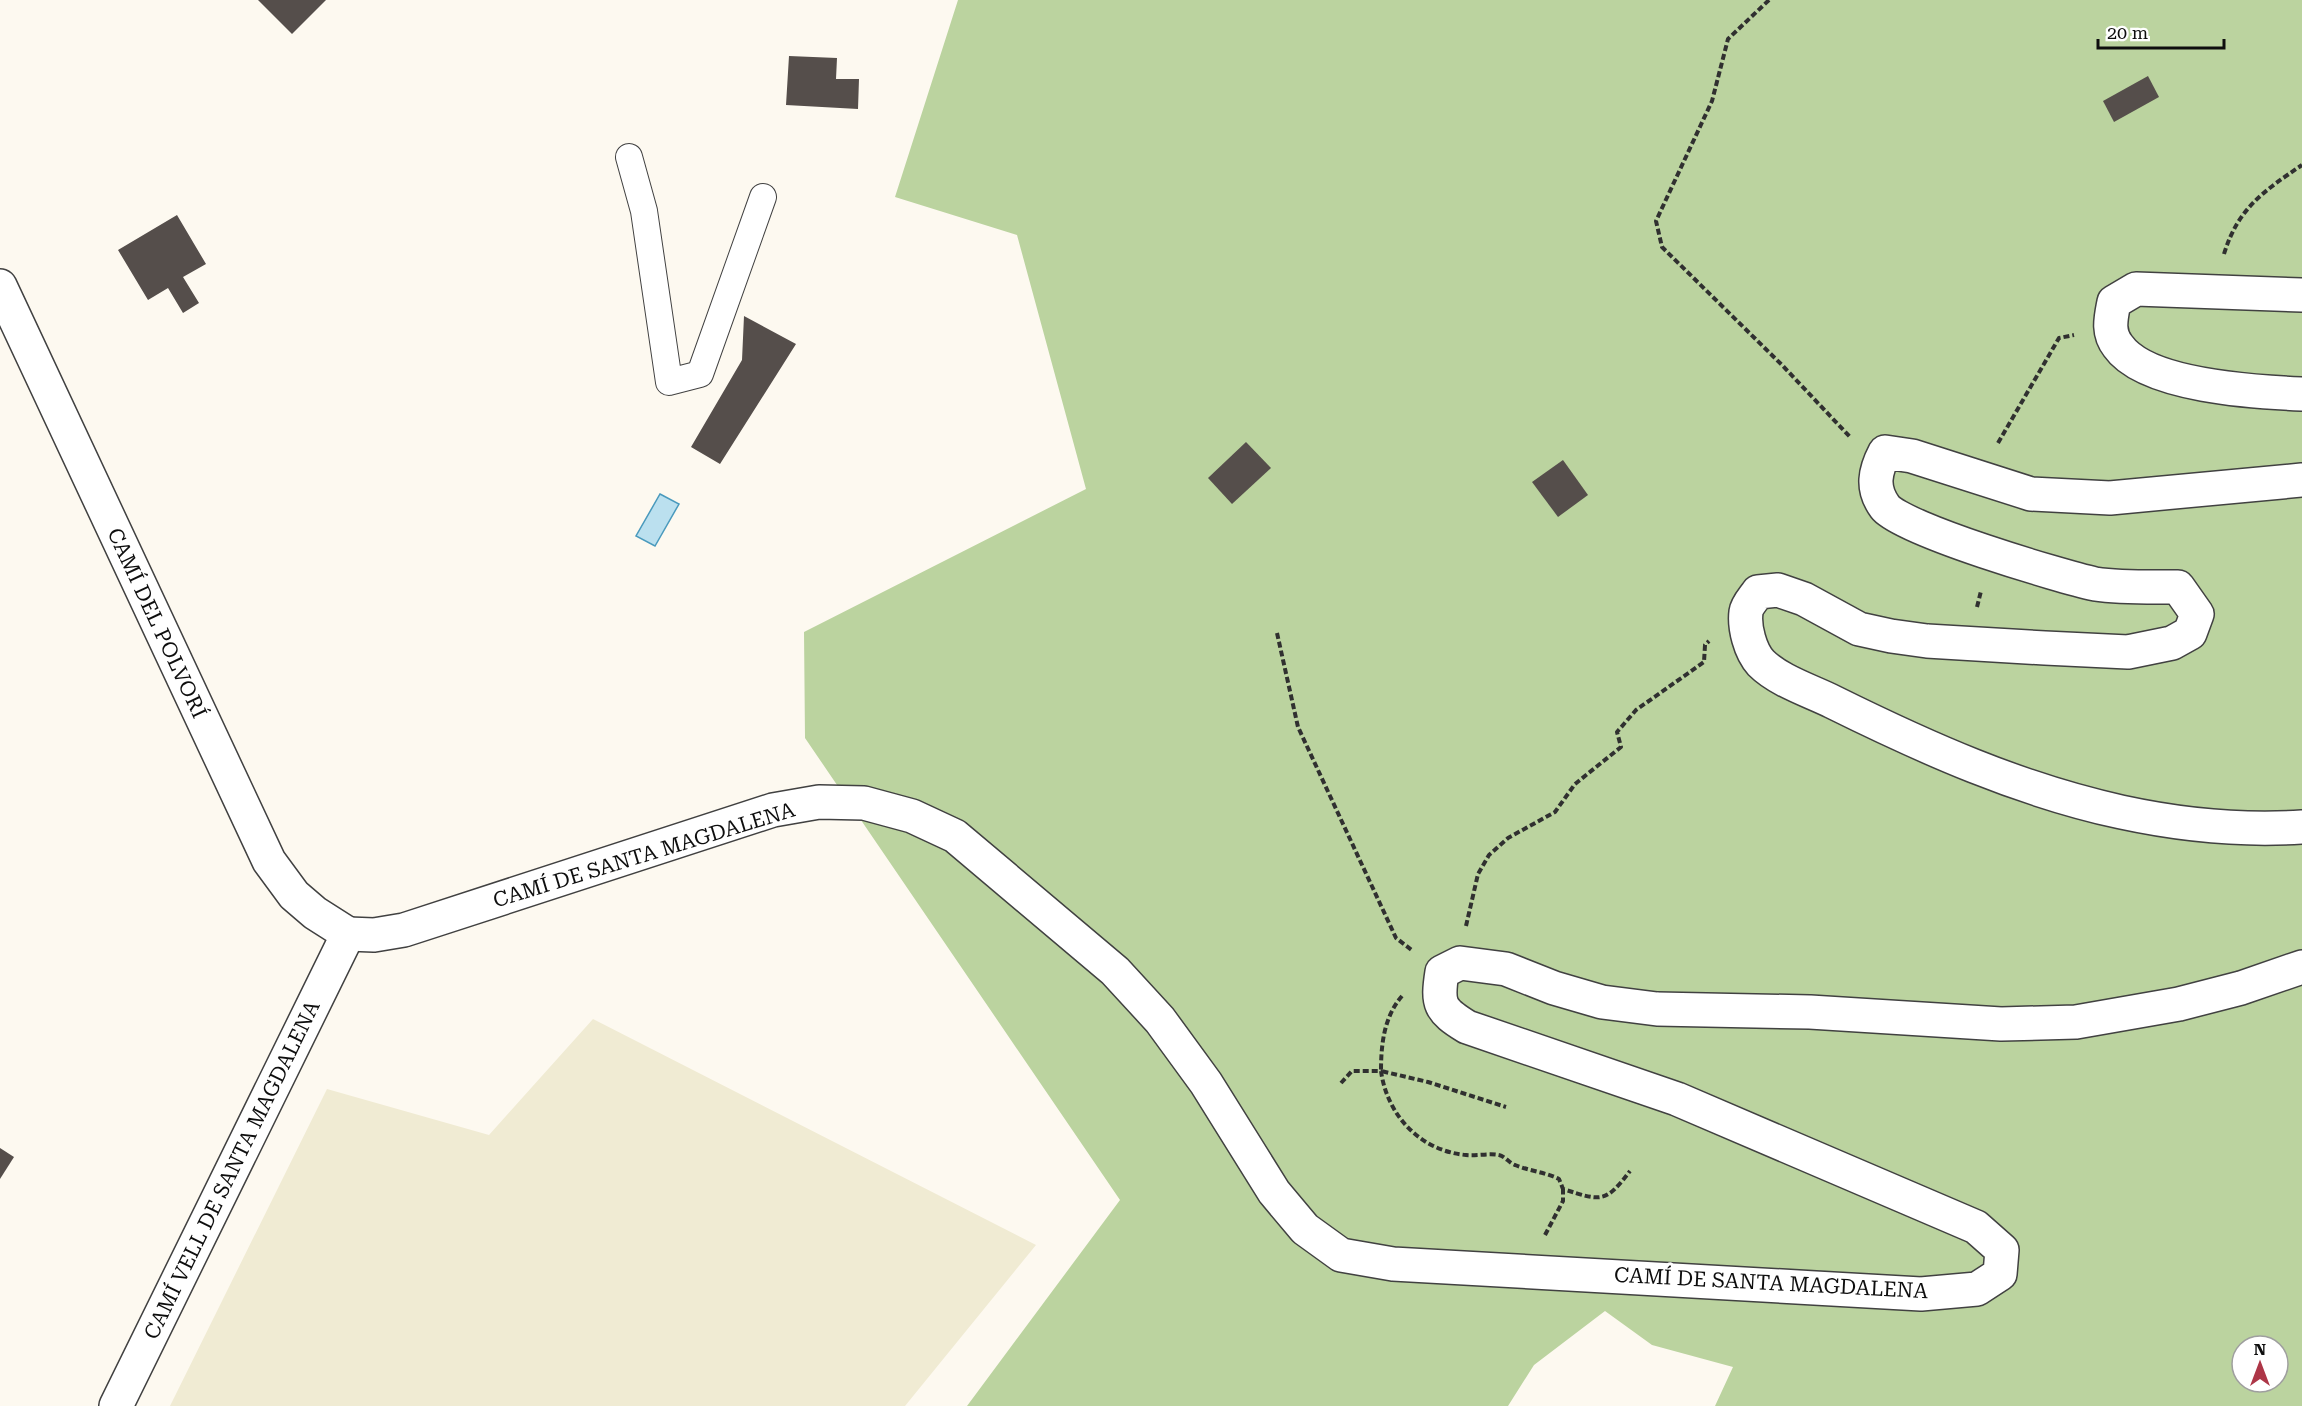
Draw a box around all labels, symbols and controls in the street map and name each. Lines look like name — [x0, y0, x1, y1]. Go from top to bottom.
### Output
scale bar — [2098, 12, 2224, 50]
text: 20 m — [2107, 22, 2148, 43]
street label: CAMÍ DEL POLVORÍ — [102, 524, 213, 722]
street label: CAMÍ DE SANTA MAGDALENA — [490, 797, 798, 912]
street label: CAMÍ VELL DE SANTA MAGDALENA — [138, 996, 325, 1343]
street label: CAMÍ DE SANTA MAGDALENA — [1613, 1262, 1929, 1303]
north arrow — [2230, 1334, 2290, 1394]
text: N — [2254, 1340, 2266, 1359]

